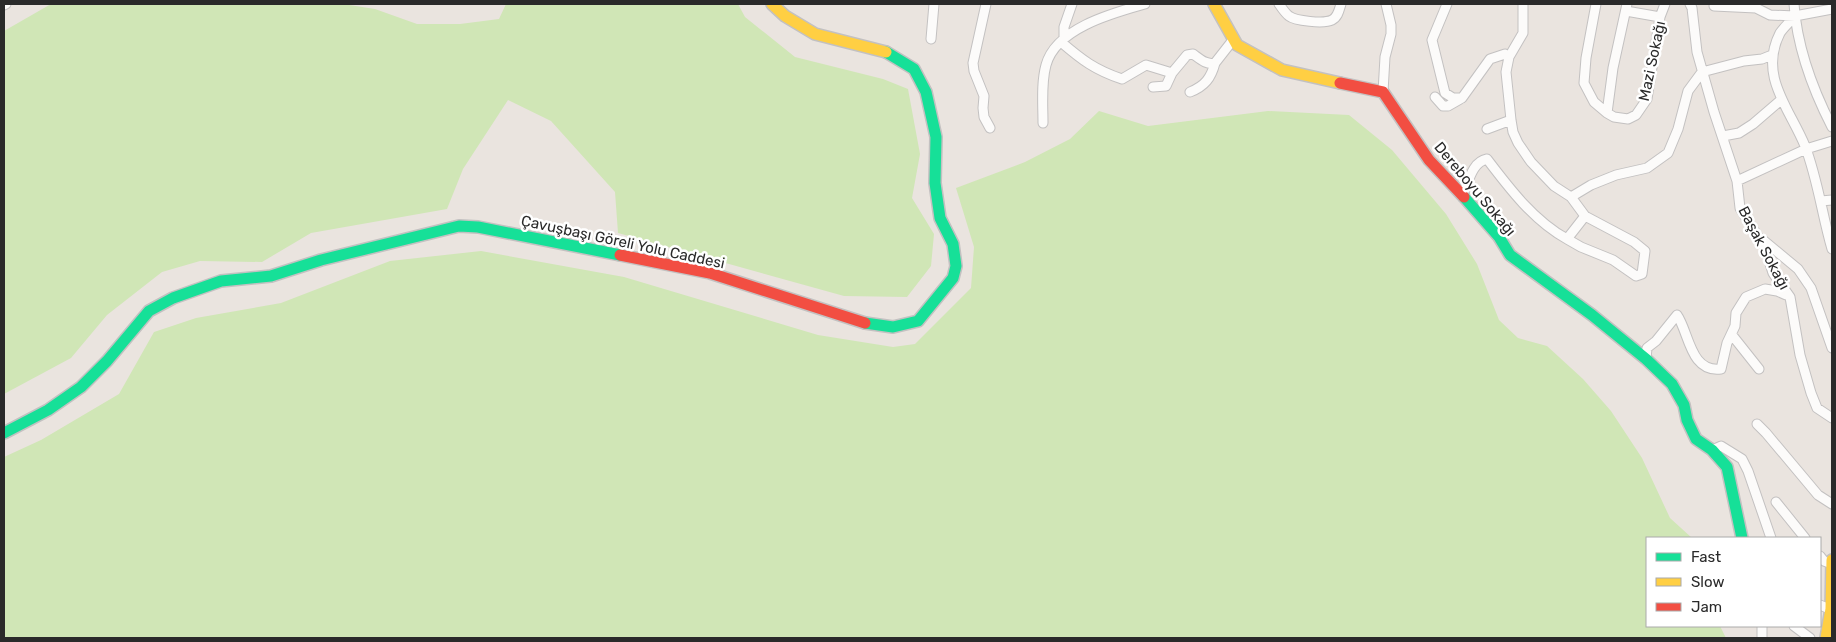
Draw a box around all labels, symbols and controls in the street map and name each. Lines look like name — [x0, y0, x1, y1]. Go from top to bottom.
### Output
street label: Mazi Sokağı — [1635, 19, 1669, 103]
street label: Dereboyu Sokağı — [1430, 138, 1520, 240]
street label: Başak Sokağı — [1734, 203, 1794, 293]
street label: Çavuşbaşı Göreli Yolu Caddesi — [520, 212, 726, 272]
legend — [1646, 537, 1821, 627]
text: Fast — [1691, 548, 1721, 566]
text: Slow — [1691, 573, 1724, 591]
text: Jam — [1691, 598, 1722, 616]

